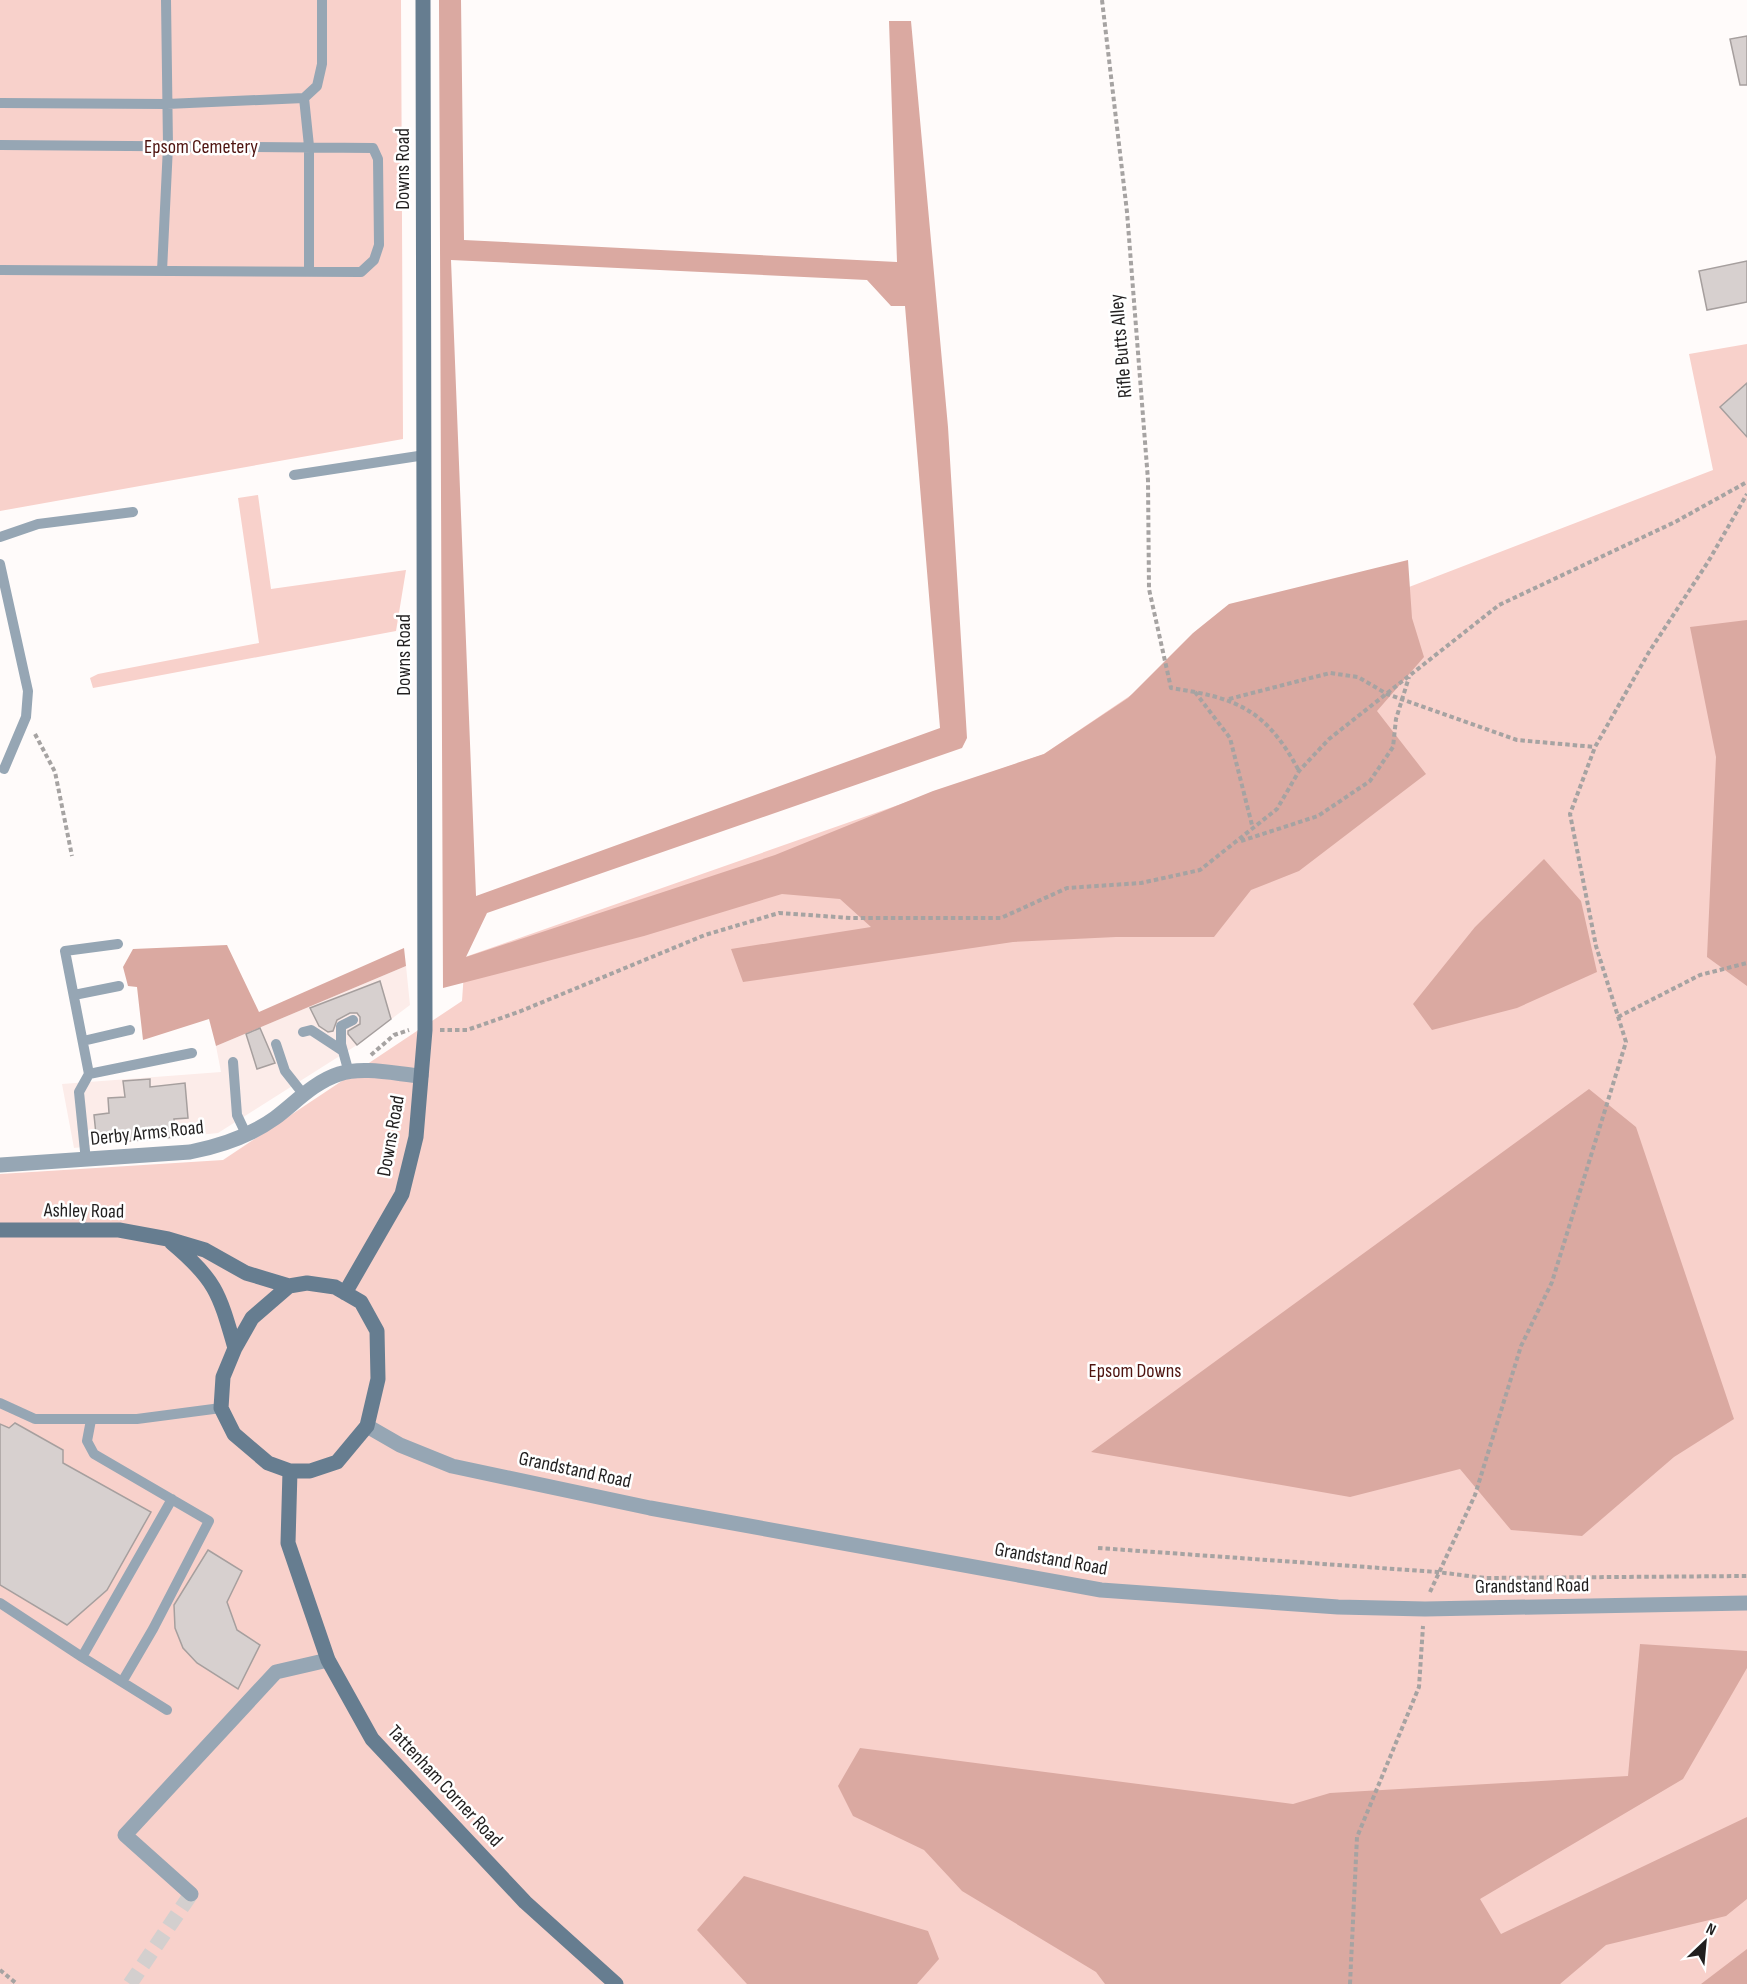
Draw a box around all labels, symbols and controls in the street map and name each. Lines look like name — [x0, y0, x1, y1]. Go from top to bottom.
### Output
street label: Downs Road — [391, 128, 415, 210]
park label: Epsom Cemetery — [144, 135, 258, 159]
street label: Rifle Butts Alley — [1104, 293, 1138, 399]
street label: Downs Road — [392, 614, 416, 696]
street label: Downs Road — [372, 1094, 410, 1178]
street label: Derby Arms Road — [89, 1115, 205, 1151]
street label: Ashley Road — [43, 1198, 124, 1224]
park label: Epsom Downs — [1088, 1359, 1182, 1383]
street label: Grandstand Road — [517, 1446, 633, 1494]
street label: Grandstand Road — [993, 1537, 1109, 1581]
street label: Grandstand Road — [1475, 1573, 1589, 1599]
street label: Tattenham Corner Road — [382, 1720, 508, 1852]
north arrow — [1675, 1912, 1735, 1972]
text: N — [1703, 1919, 1719, 1940]

